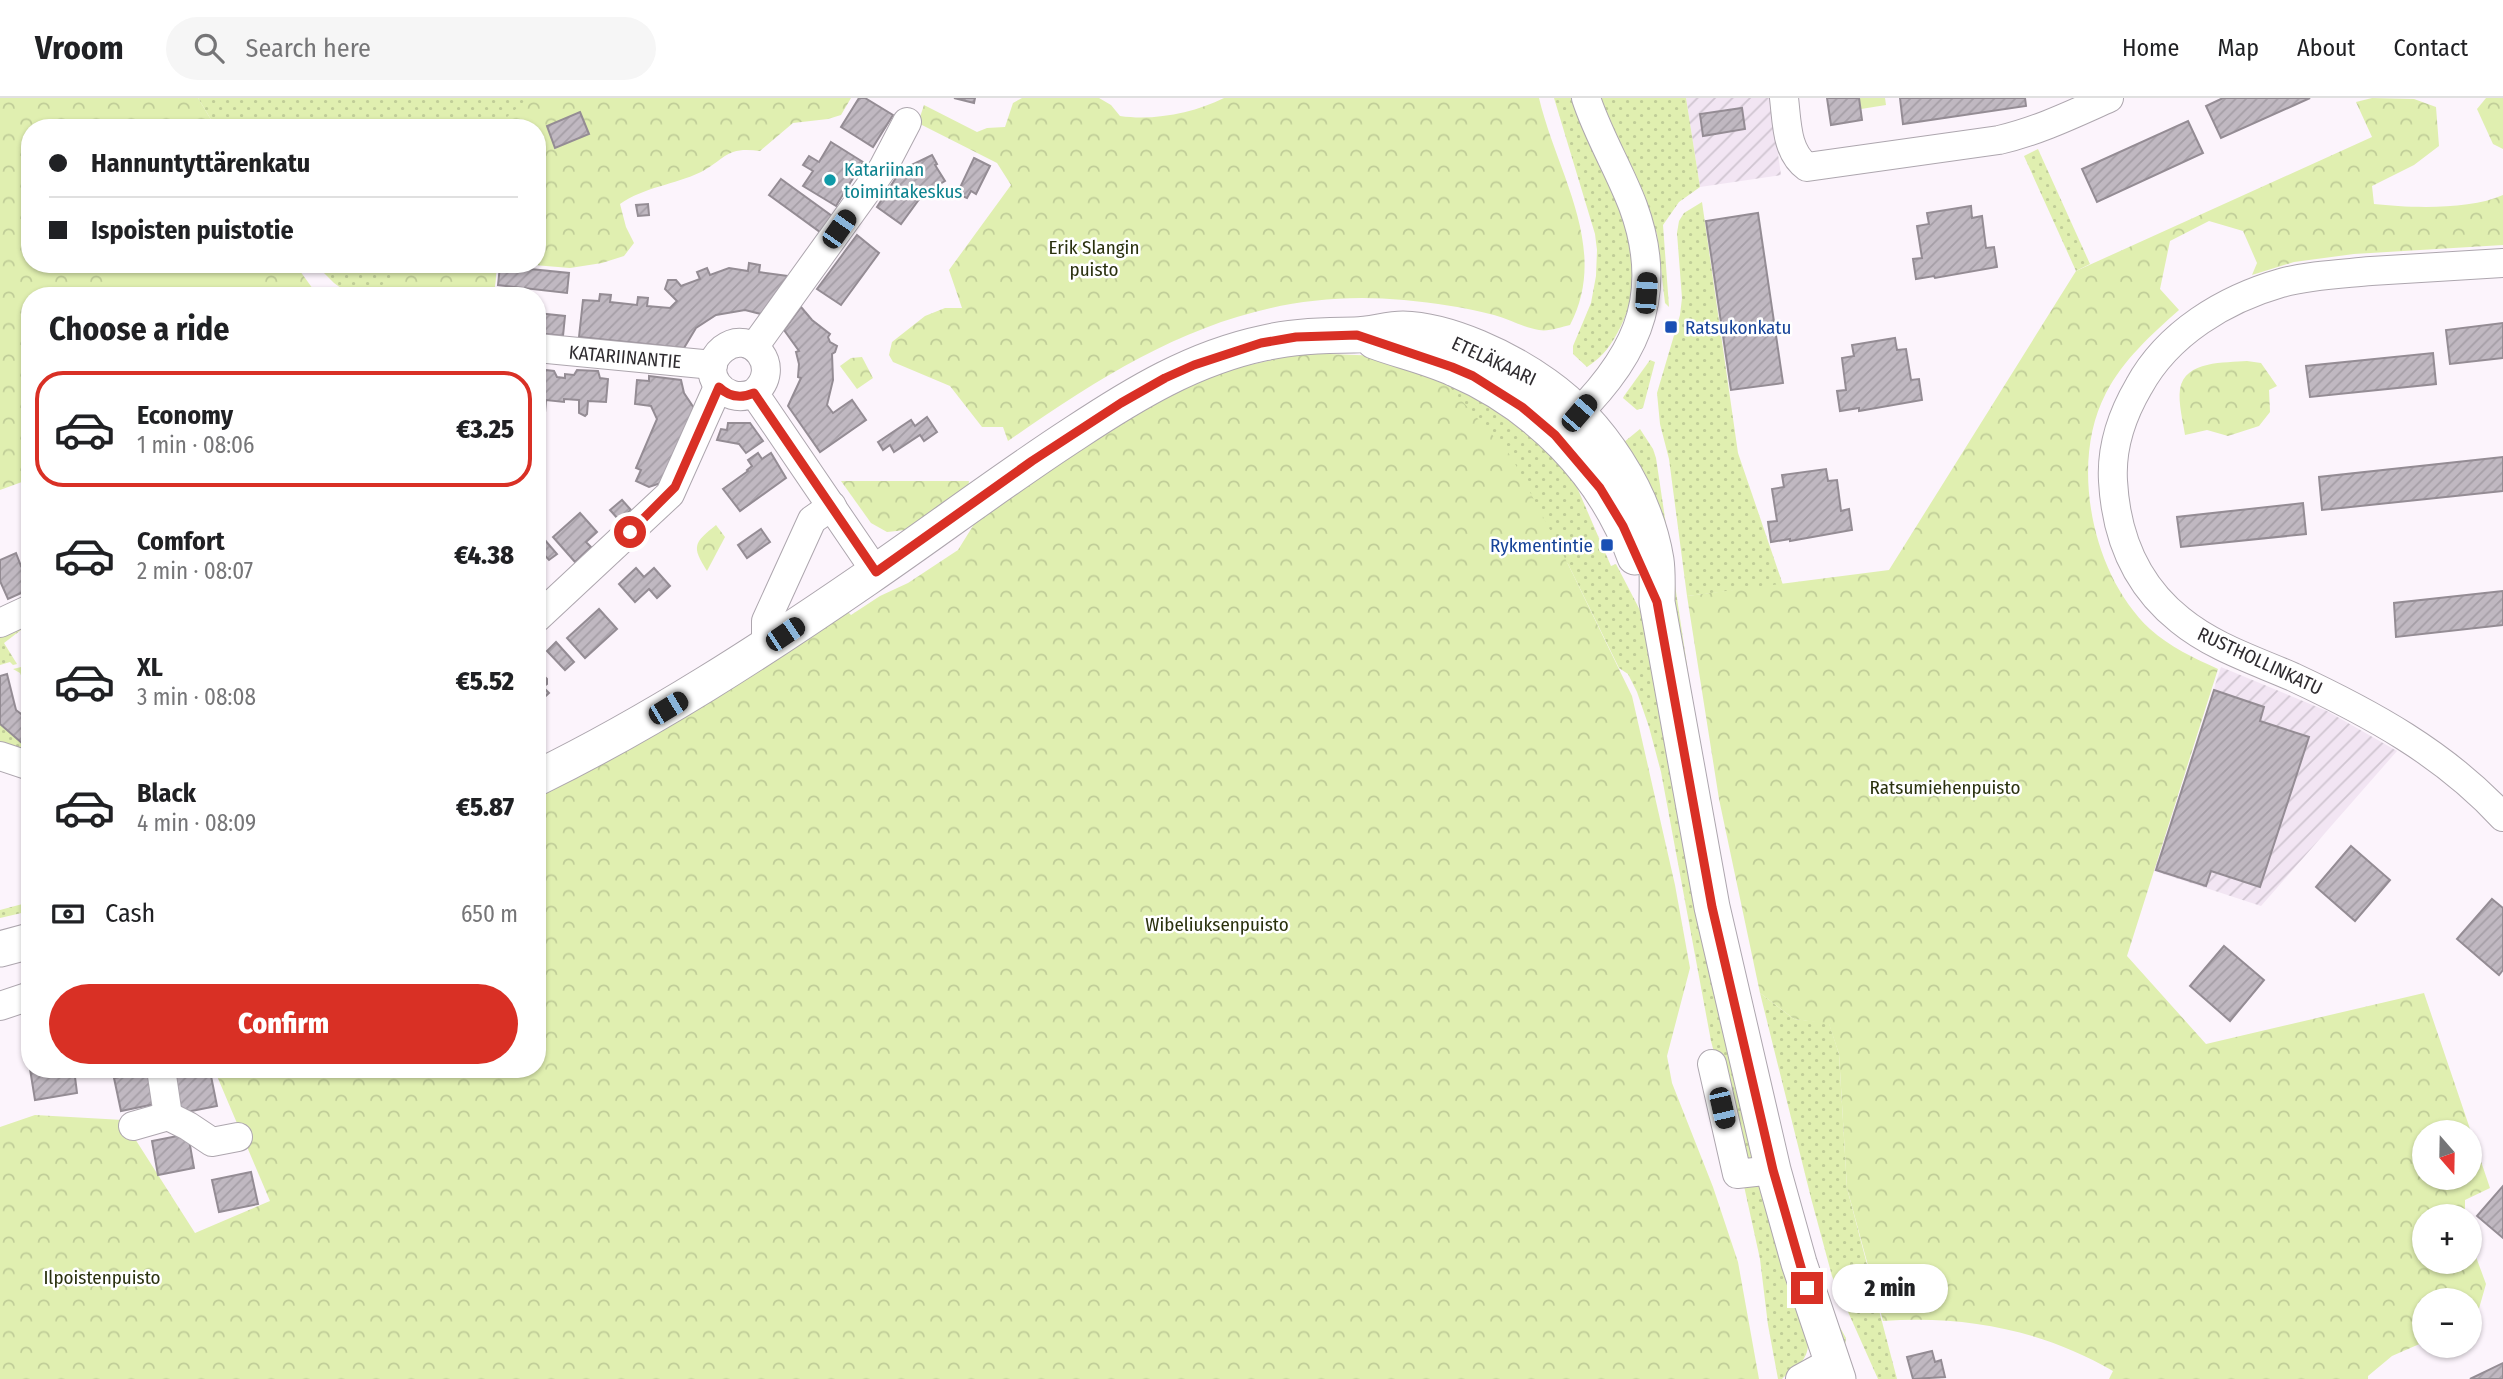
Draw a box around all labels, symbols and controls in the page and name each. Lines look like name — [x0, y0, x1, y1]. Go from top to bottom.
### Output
search box — [166, 17, 656, 80]
text: Vroom — [35, 28, 124, 68]
icon: search — [190, 29, 228, 67]
text: Search here — [246, 33, 371, 64]
text: Home — [2122, 34, 2179, 62]
text: Map — [2217, 34, 2259, 62]
text: About — [2297, 34, 2355, 62]
text: Contact — [2393, 34, 2468, 62]
text: Hannuntyttärenkatu — [91, 148, 310, 179]
place label: Katariinan toimintakeskus — [844, 158, 962, 203]
marker: Katariinan toimintakeskus — [822, 172, 838, 188]
car — [819, 206, 860, 252]
text: Ispoisten puistotie — [91, 215, 294, 246]
park label: Erik Slangin puisto — [1049, 236, 1139, 281]
car — [1635, 271, 1658, 315]
text: Choose a ride — [49, 310, 230, 348]
place label: Ratsukonkatu — [1685, 316, 1791, 339]
marker: Ratsukonkatu — [1663, 319, 1679, 335]
street label: ETELÄKAARI — [1448, 331, 1540, 391]
street label: KATARIINANTIE — [568, 341, 682, 373]
car — [1558, 390, 1601, 436]
icon: car — [53, 398, 116, 461]
text: Economy — [137, 400, 233, 431]
text: €3.25 — [456, 414, 514, 445]
text: 1 min · 08:06 — [137, 431, 254, 459]
route start — [614, 516, 646, 548]
icon: car — [53, 524, 116, 587]
text: Comfort — [137, 526, 225, 557]
place label: Rykmentintie — [1490, 534, 1593, 557]
marker: Rykmentintie — [1599, 537, 1615, 553]
text: €4.38 — [454, 540, 514, 571]
text: 2 min · 08:07 — [137, 557, 253, 585]
car — [762, 614, 809, 654]
street label: RUSTHOLLINKATU — [2194, 622, 2326, 700]
icon: car — [53, 650, 116, 713]
text: XL — [137, 652, 163, 683]
text: €5.52 — [456, 666, 514, 697]
text: 3 min · 08:08 — [137, 683, 256, 711]
car — [645, 688, 692, 728]
icon: car — [53, 776, 116, 839]
park label: Ratsumiehenpuisto — [1870, 776, 2020, 799]
text: Black — [137, 778, 196, 809]
text: €5.87 — [456, 792, 514, 823]
text: 4 min · 08:09 — [137, 809, 256, 837]
icon: cash — [49, 895, 87, 933]
text: Cash — [105, 898, 155, 929]
text: 650 m — [461, 900, 518, 928]
park label: Wibeliuksenpuisto — [1145, 913, 1289, 936]
button: Confirm — [49, 984, 518, 1064]
car — [1708, 1085, 1737, 1131]
north arrow — [2412, 1120, 2482, 1190]
map controls — [2412, 1120, 2482, 1358]
button: + — [2412, 1204, 2482, 1274]
callout: 2 min — [1832, 1264, 1947, 1312]
park label: Ilpoistenpuisto — [43, 1266, 161, 1289]
route end — [1791, 1272, 1823, 1304]
text: 2 min — [1865, 1274, 1915, 1302]
button: − — [2412, 1288, 2482, 1358]

